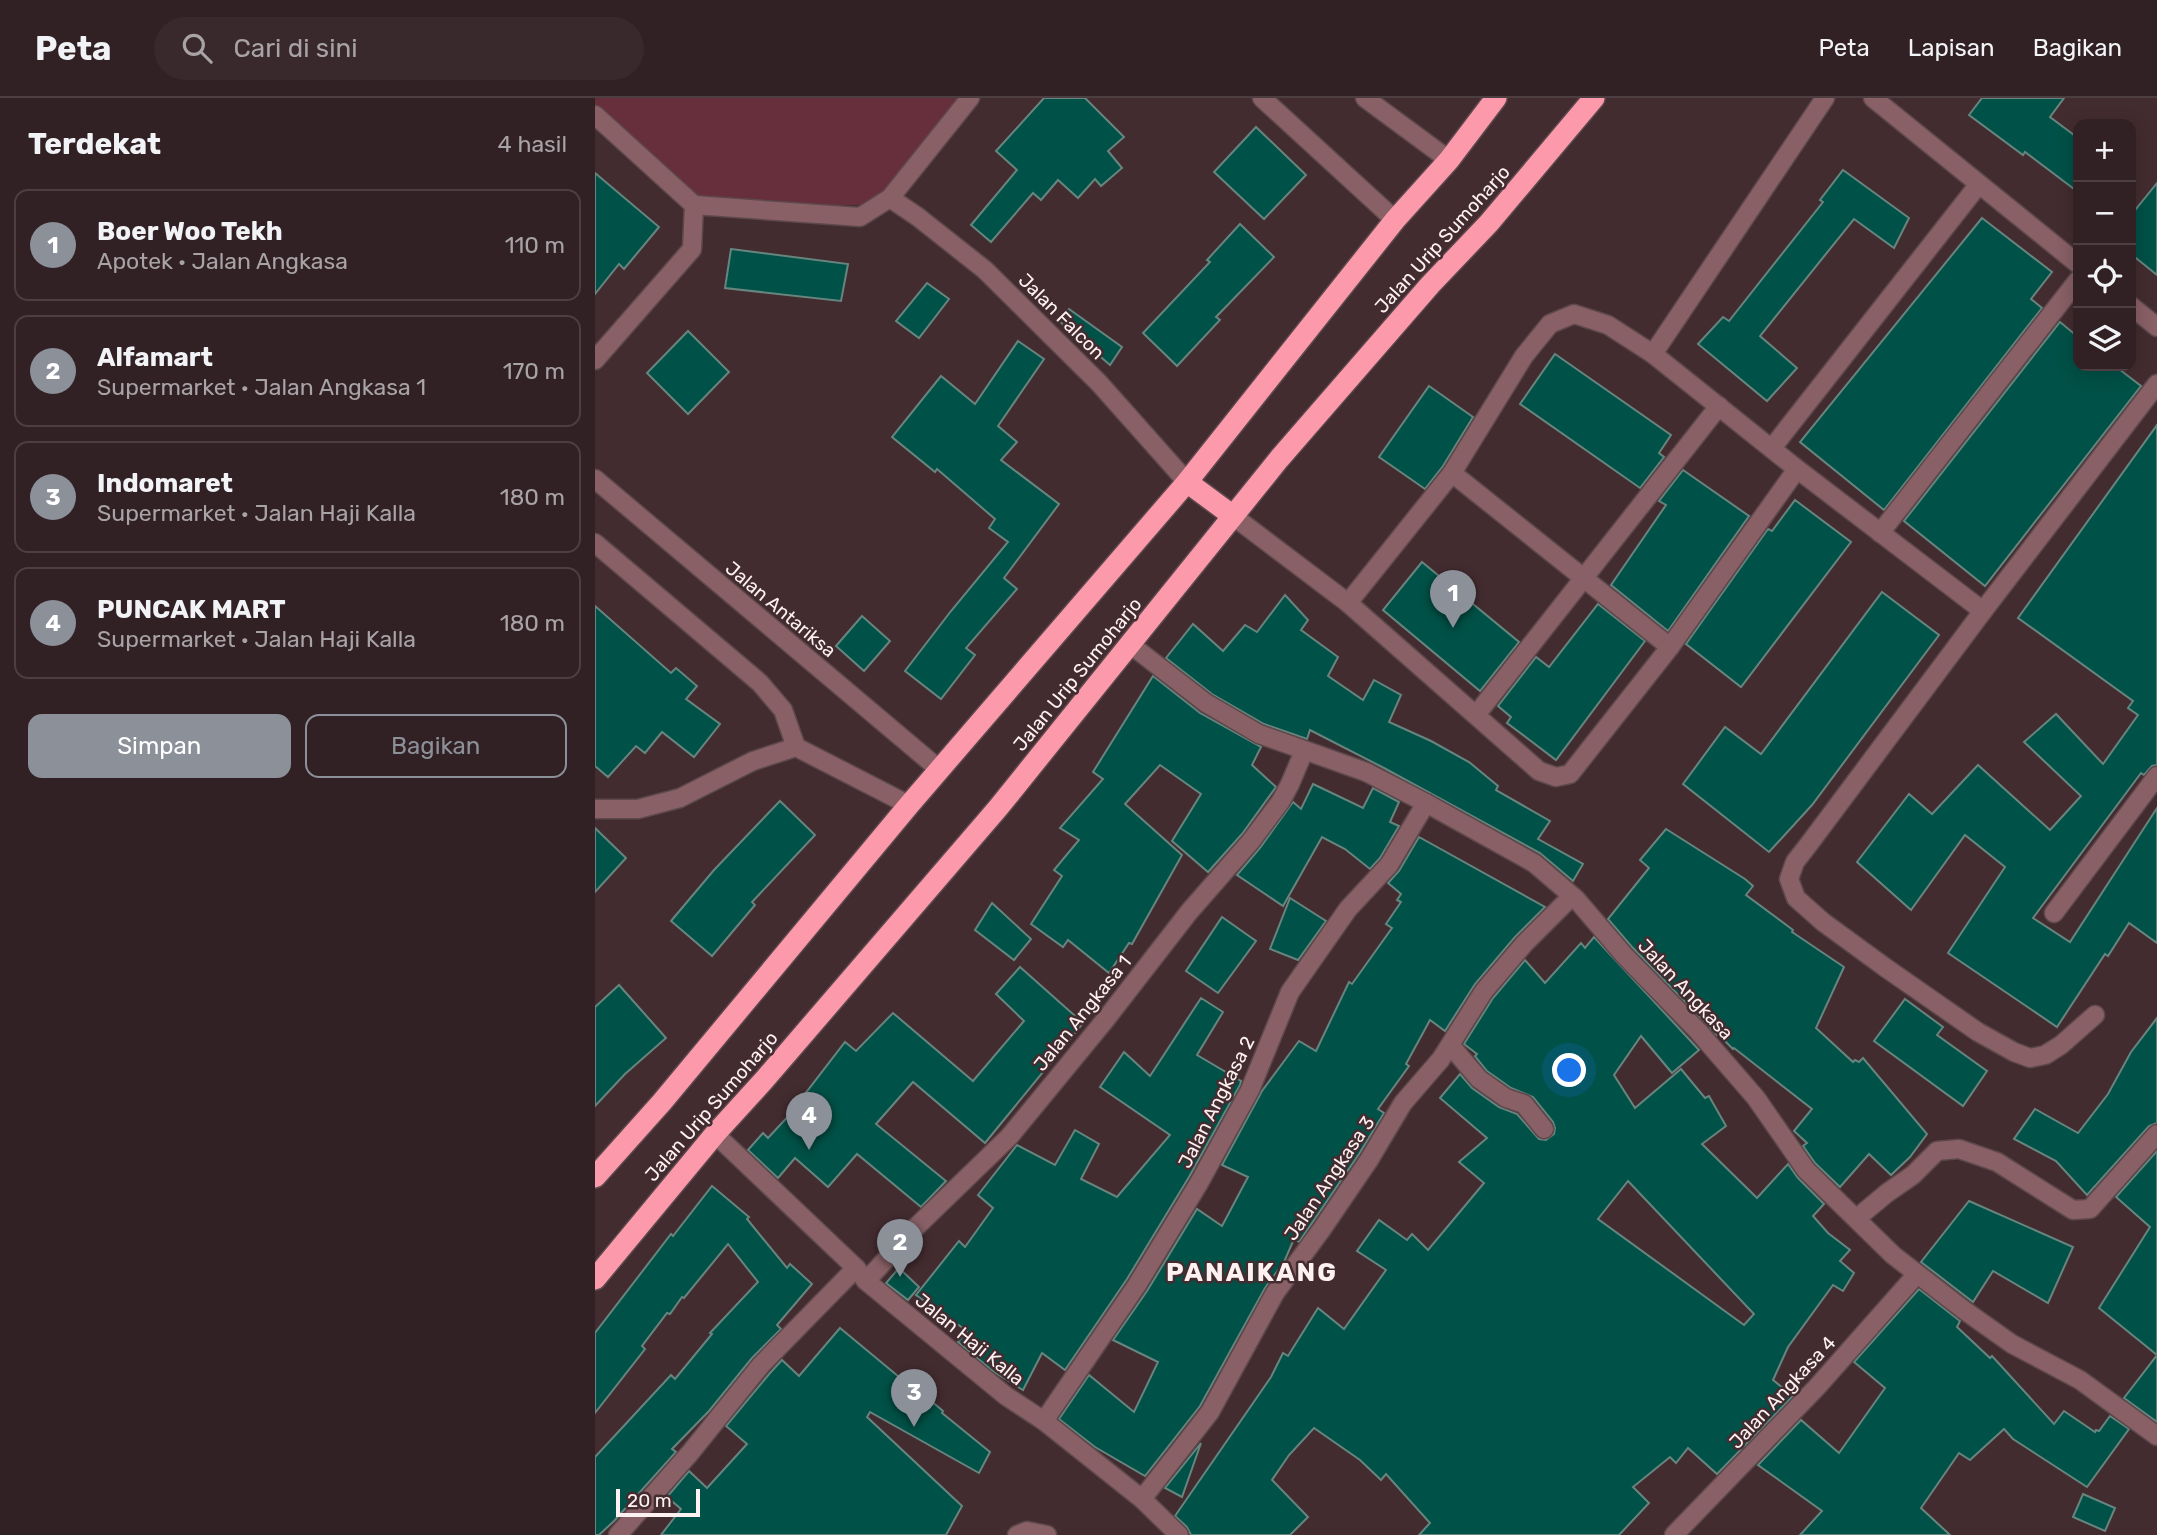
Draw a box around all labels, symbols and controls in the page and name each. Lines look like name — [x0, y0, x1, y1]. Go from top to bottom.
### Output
search box — [154, 17, 644, 80]
text: Peta — [35, 29, 112, 68]
icon: search — [178, 29, 216, 67]
text: Cari di sini — [234, 33, 357, 64]
text: Peta — [1818, 34, 1870, 62]
text: Lapisan — [1908, 34, 1995, 62]
text: Bagikan — [2033, 34, 2122, 62]
map controls — [2073, 119, 2136, 371]
button: + — [2073, 119, 2136, 182]
text: Terdekat — [28, 126, 161, 162]
text: 4 hasil — [497, 130, 567, 158]
street label: Jalan Urip Sumoharjo — [1370, 161, 1515, 318]
button: − — [2073, 182, 2136, 245]
text: Boer Woo Tekh — [97, 216, 283, 247]
text: 1 — [47, 231, 59, 259]
text: 110 m — [505, 231, 565, 259]
button: locate — [2073, 245, 2136, 308]
text: Apotek · Jalan Angkasa — [97, 247, 348, 275]
street label: Jalan Falcon — [1014, 269, 1109, 364]
button: layers — [2073, 308, 2136, 371]
text: Alfamart — [97, 342, 213, 373]
text: 2 — [46, 357, 60, 385]
text: 170 m — [503, 357, 565, 385]
text: Supermarket · Jalan Angkasa 1 — [97, 373, 426, 401]
text: Indomaret — [97, 468, 233, 499]
text: 3 — [45, 483, 61, 511]
text: 180 m — [500, 483, 565, 511]
text: Supermarket · Jalan Haji Kalla — [97, 499, 416, 527]
street label: Jalan Antariksa — [721, 557, 840, 662]
pin: 1 — [1430, 570, 1476, 628]
street label: Jalan Urip Sumoharjo — [1008, 593, 1146, 756]
text: PUNCAK MART — [97, 594, 286, 625]
text: 4 — [45, 609, 61, 637]
text: 180 m — [500, 609, 565, 637]
text: Supermarket · Jalan Haji Kalla — [97, 625, 416, 653]
button: Simpan — [28, 714, 291, 778]
button: Bagikan — [305, 714, 567, 778]
street label: Jalan Angkasa — [1633, 934, 1738, 1044]
street label: Jalan Angkasa 1 — [1029, 951, 1136, 1076]
street label: Jalan Urip Sumoharjo — [640, 1027, 783, 1186]
street label: Jalan Angkasa 2 — [1173, 1032, 1260, 1172]
your location — [1552, 1053, 1586, 1087]
pin: 4 — [786, 1092, 832, 1150]
street label: Jalan Angkasa 3 — [1279, 1112, 1380, 1245]
pin: 2 — [877, 1219, 923, 1277]
district label: PANAIKANG — [1166, 1257, 1338, 1288]
street label: Jalan Haji Kalla — [911, 1288, 1029, 1390]
street label: Jalan Angkasa 4 — [1724, 1331, 1841, 1453]
pin: 3 — [891, 1369, 937, 1427]
scale bar — [616, 1486, 700, 1518]
text: 20 m — [627, 1489, 672, 1512]

